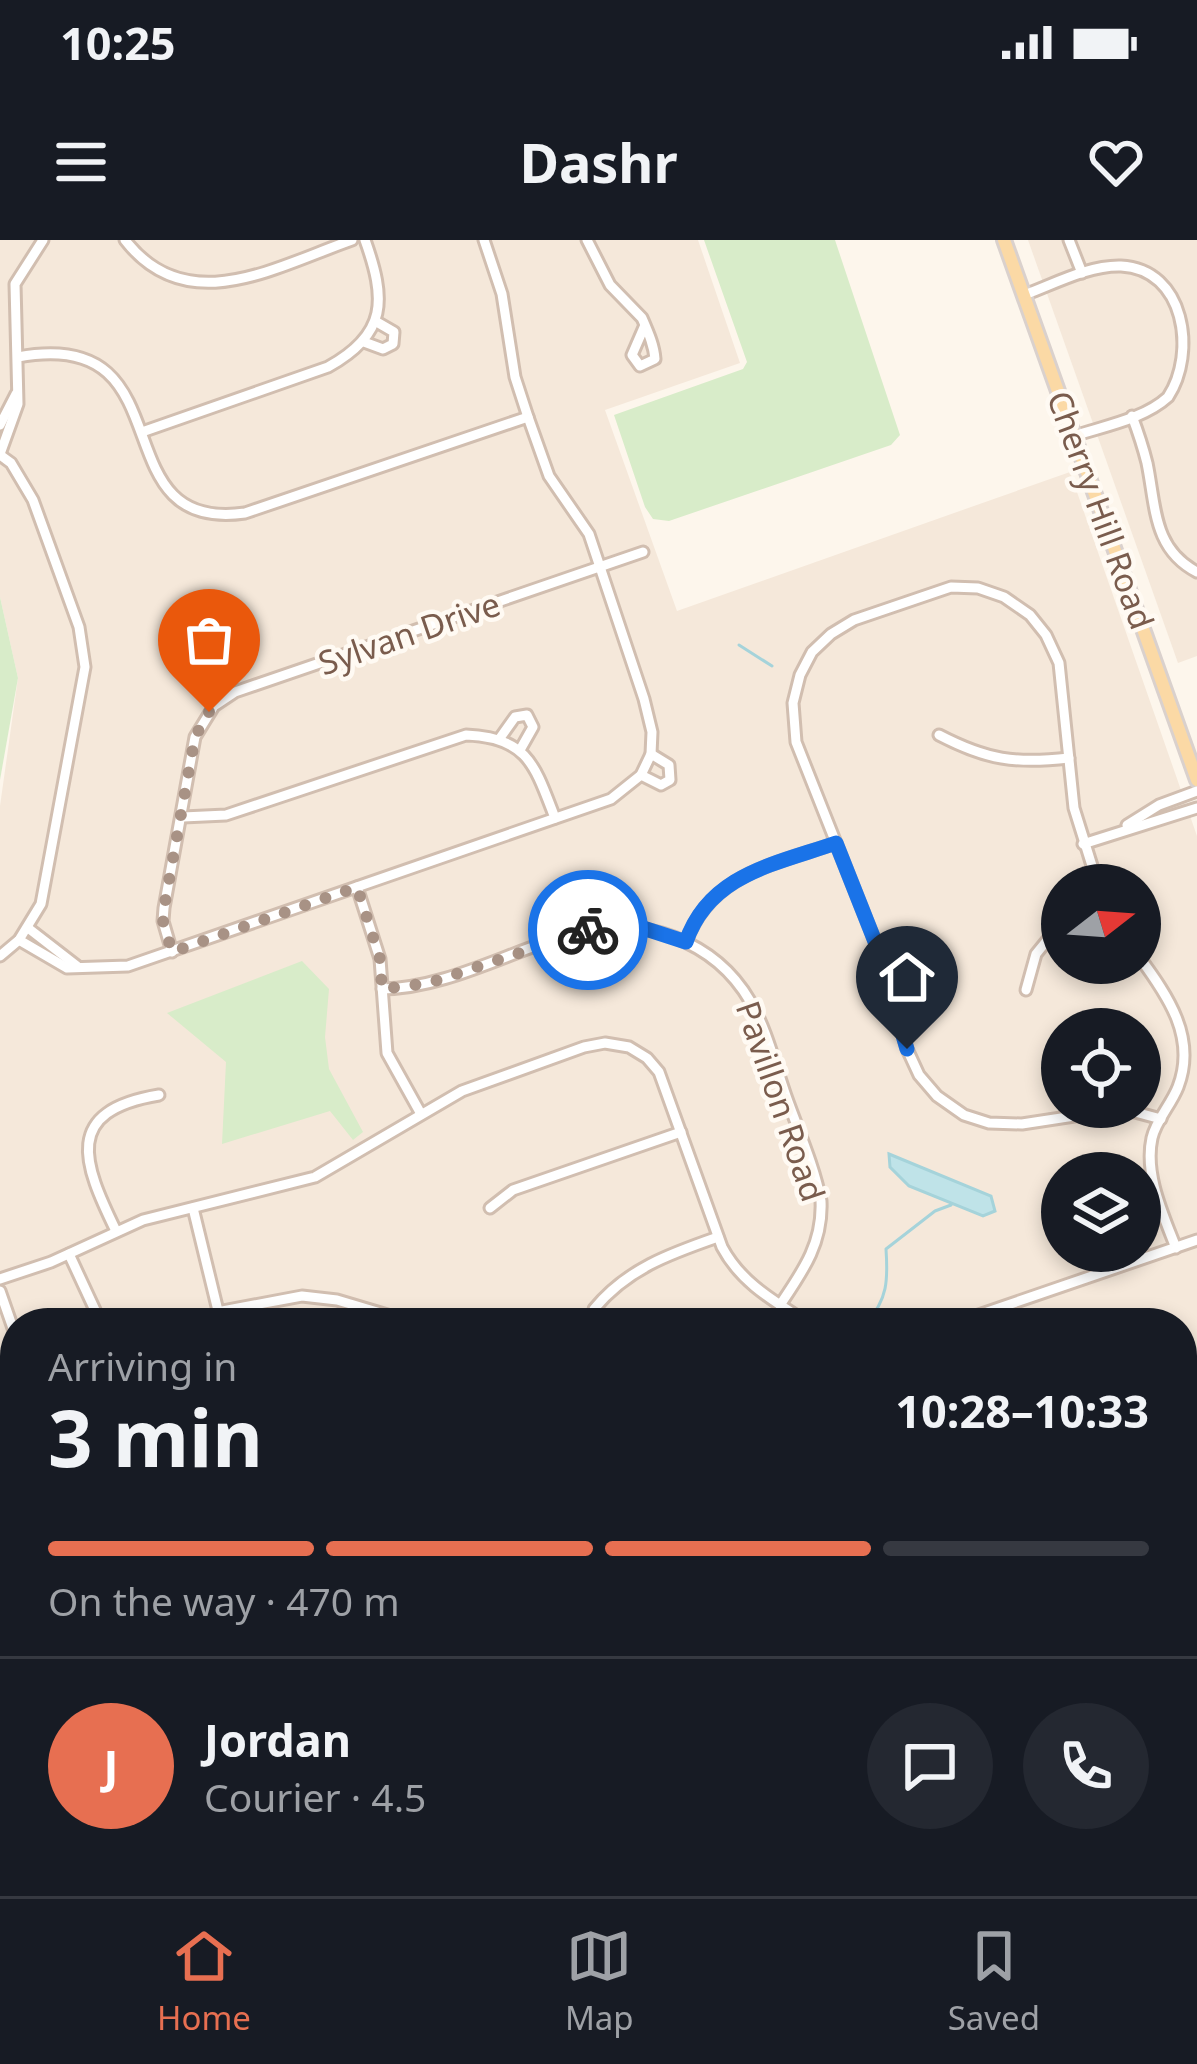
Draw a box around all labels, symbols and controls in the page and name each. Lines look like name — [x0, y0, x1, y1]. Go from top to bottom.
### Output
text: 10:25 — [60, 12, 176, 73]
text: Dashr — [519, 125, 678, 199]
icon: menu — [48, 129, 114, 195]
icon: heart — [1083, 129, 1149, 195]
street label: Cherry Hill Road — [1037, 385, 1165, 635]
street label: Sylvan Drive — [312, 581, 506, 685]
pin — [158, 589, 260, 712]
icon: bag — [176, 607, 242, 673]
north arrow — [1041, 864, 1161, 984]
map controls — [1041, 864, 1161, 1272]
courier — [528, 870, 648, 990]
icon: bike — [555, 897, 621, 963]
pin — [856, 926, 958, 1049]
icon: home — [874, 944, 940, 1010]
street label: Pavillon Road — [726, 995, 836, 1207]
button: locate — [1041, 1008, 1161, 1128]
button: layers — [1041, 1152, 1161, 1272]
text: Arriving in — [48, 1339, 237, 1392]
text: 10:28–10:33 — [895, 1380, 1149, 1441]
text: 3 min — [48, 1384, 263, 1490]
text: On the way · 470 m — [48, 1574, 400, 1627]
button: chat — [867, 1703, 993, 1829]
button: phone — [1023, 1703, 1149, 1829]
text: Jordan — [204, 1709, 351, 1770]
text: J — [104, 1735, 118, 1796]
text: Courier · 4.5 — [204, 1770, 426, 1823]
tab: Home — [157, 1923, 251, 2040]
tab: Map — [565, 1923, 634, 2040]
tab: Saved — [948, 1923, 1040, 2040]

